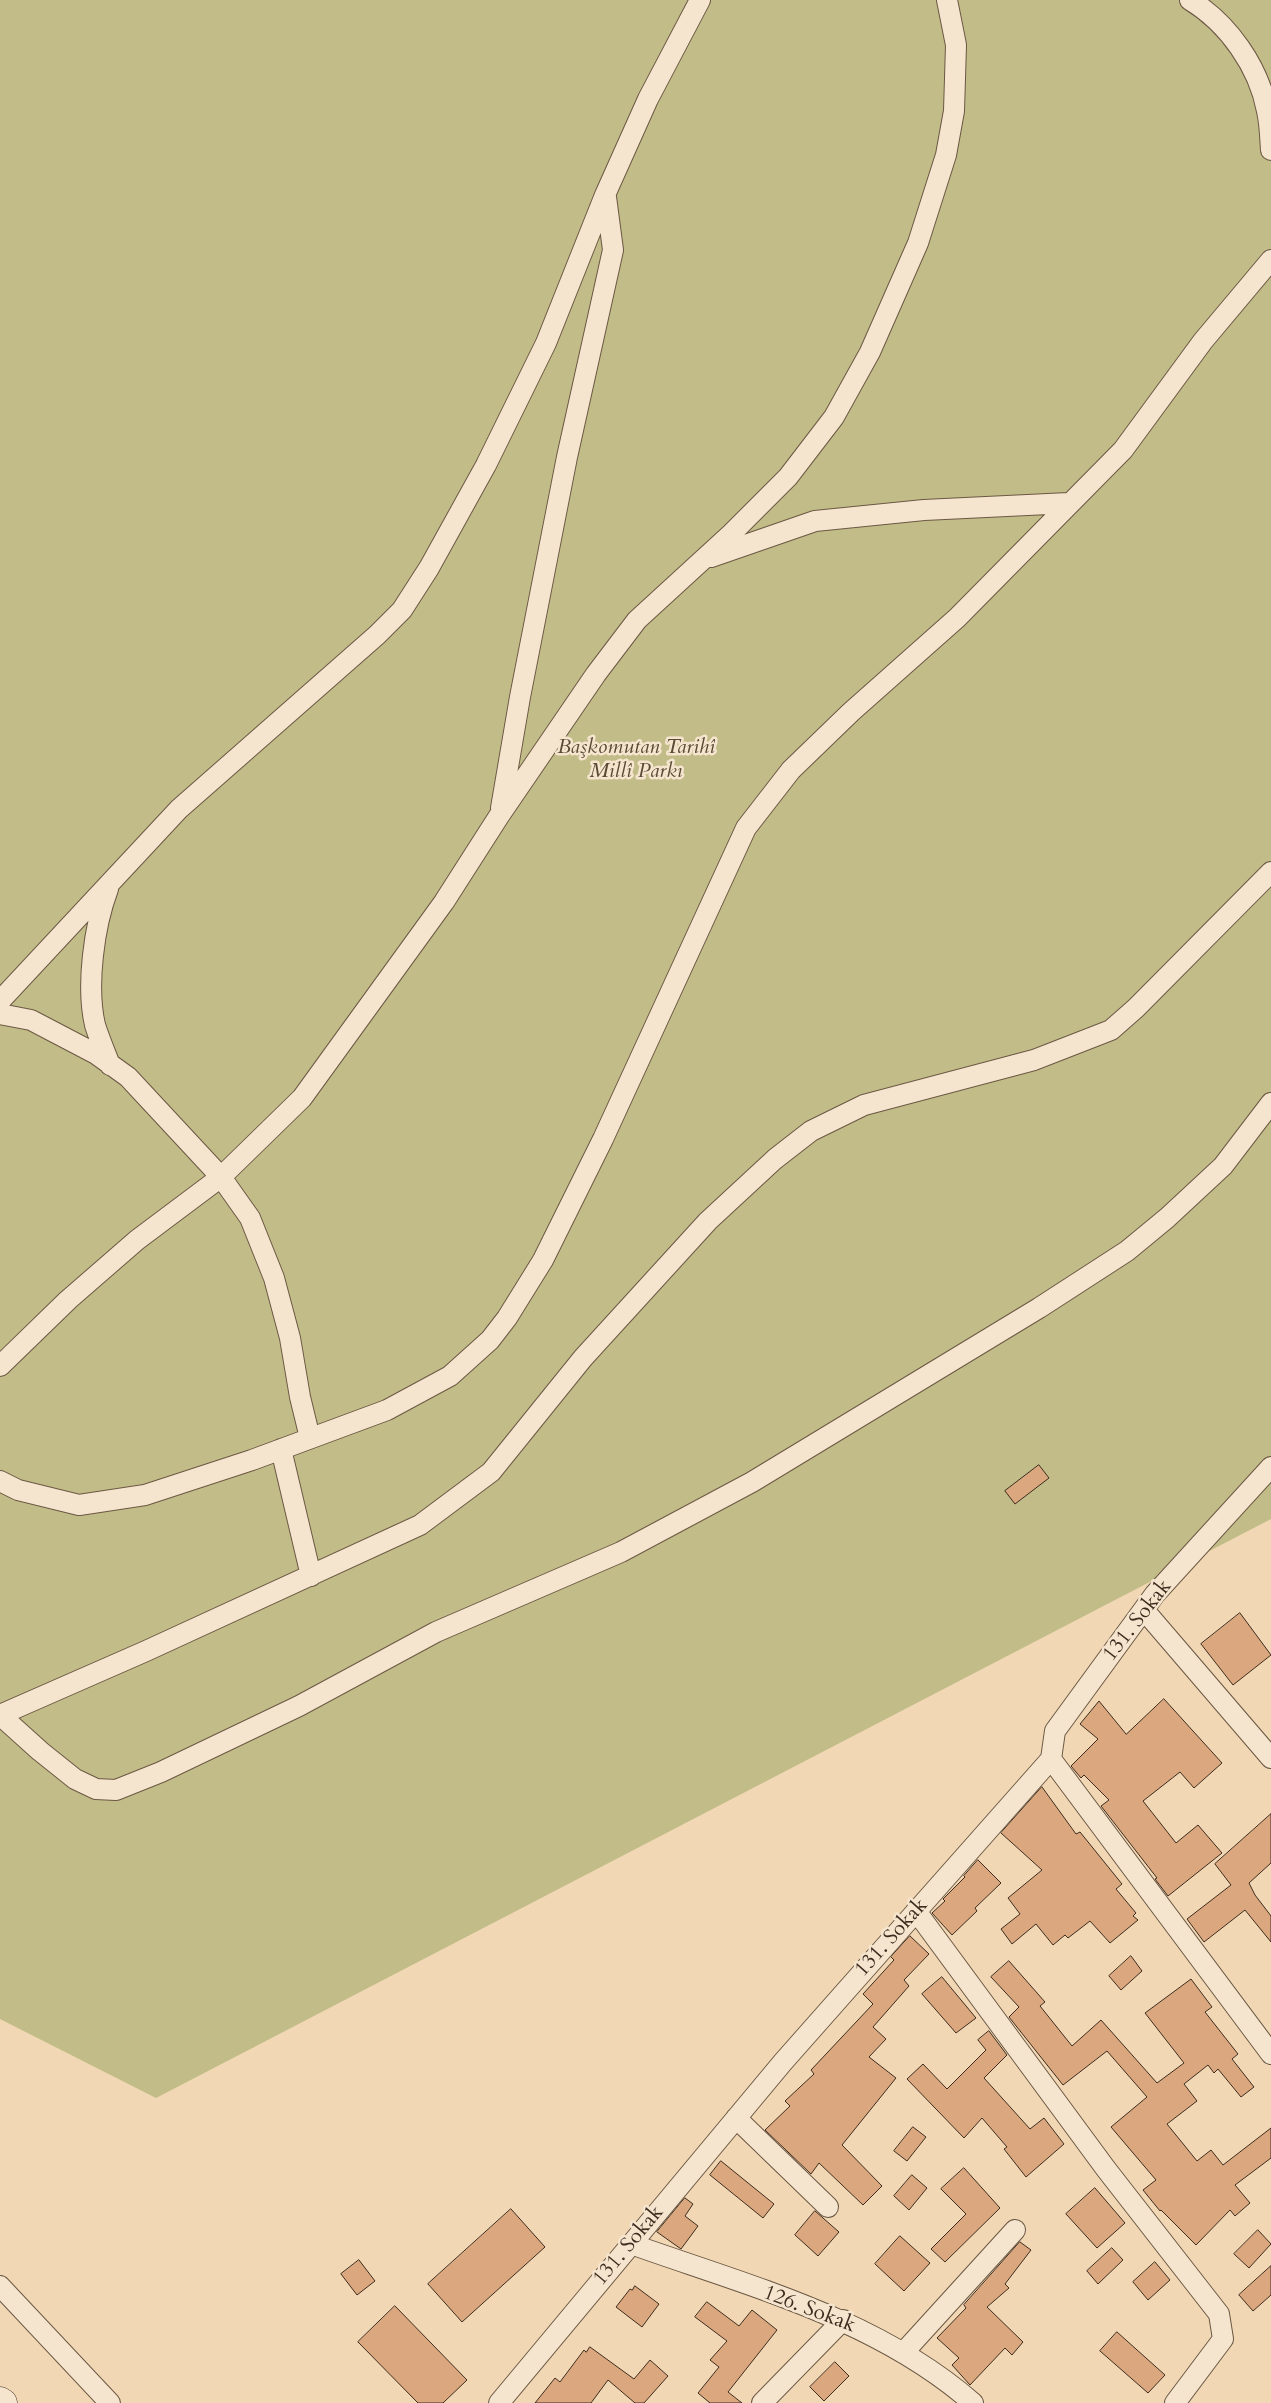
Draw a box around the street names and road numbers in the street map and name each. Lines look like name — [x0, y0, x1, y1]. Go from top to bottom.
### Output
street label: 131. Sokak — [1098, 1575, 1178, 1667]
street label: 131. Sokak — [850, 1894, 934, 1982]
street label: 131. Sokak — [588, 2201, 670, 2291]
street label: 126. Sokak — [759, 2281, 859, 2339]

